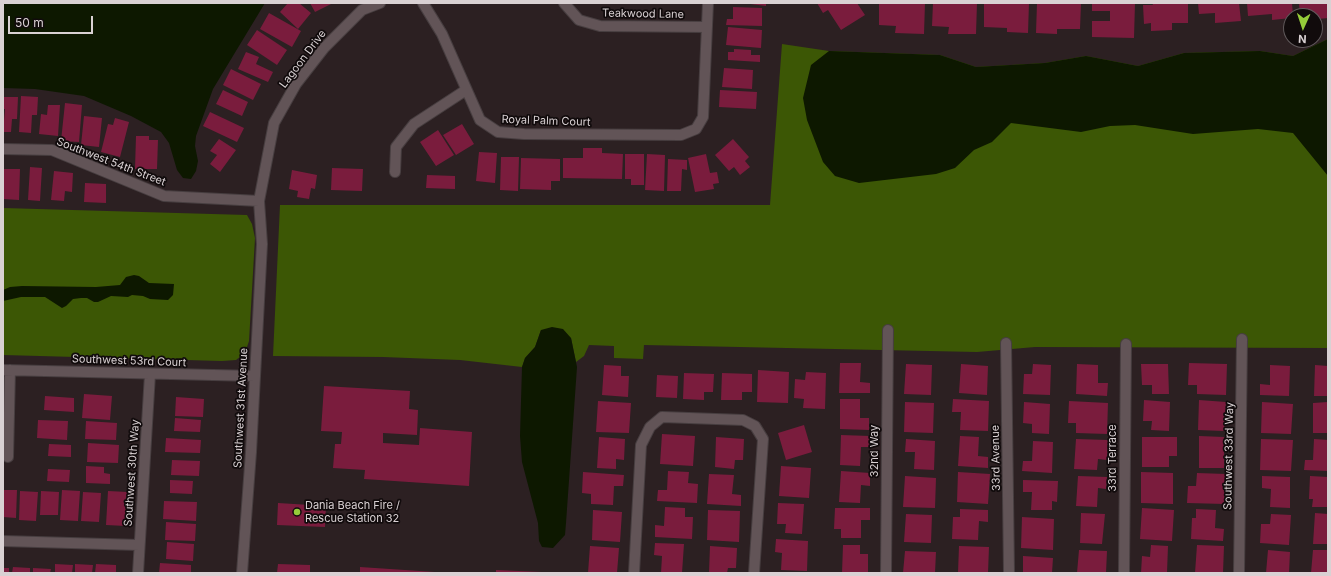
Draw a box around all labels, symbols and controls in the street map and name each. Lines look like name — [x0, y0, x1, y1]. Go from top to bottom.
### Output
street label: Teakwood Lane — [602, 7, 684, 21]
scale bar — [10, 8, 95, 34]
north arrow — [1283, 8, 1323, 48]
text: 50 m — [15, 15, 44, 30]
street label: Lagoon Drive — [277, 27, 329, 91]
text: N — [1298, 32, 1307, 46]
street label: Royal Palm Court — [501, 113, 591, 129]
street label: Southwest 54th Street — [54, 135, 168, 189]
street label: Southwest 31st Avenue — [231, 348, 251, 468]
street label: Southwest 53rd Court — [72, 352, 186, 370]
street label: Southwest 33rd Way — [1221, 402, 1237, 510]
street label: Southwest 30th Way — [122, 419, 142, 527]
street label: 33rd Terrace — [1106, 424, 1120, 492]
street label: 32nd Way — [868, 425, 882, 477]
street label: 33rd Avenue — [989, 425, 1003, 491]
place label: Dania Beach Fire / Rescue Station 32 — [305, 499, 400, 525]
marker: Dania Beach Fire / Rescue Station 32 — [292, 507, 302, 517]

